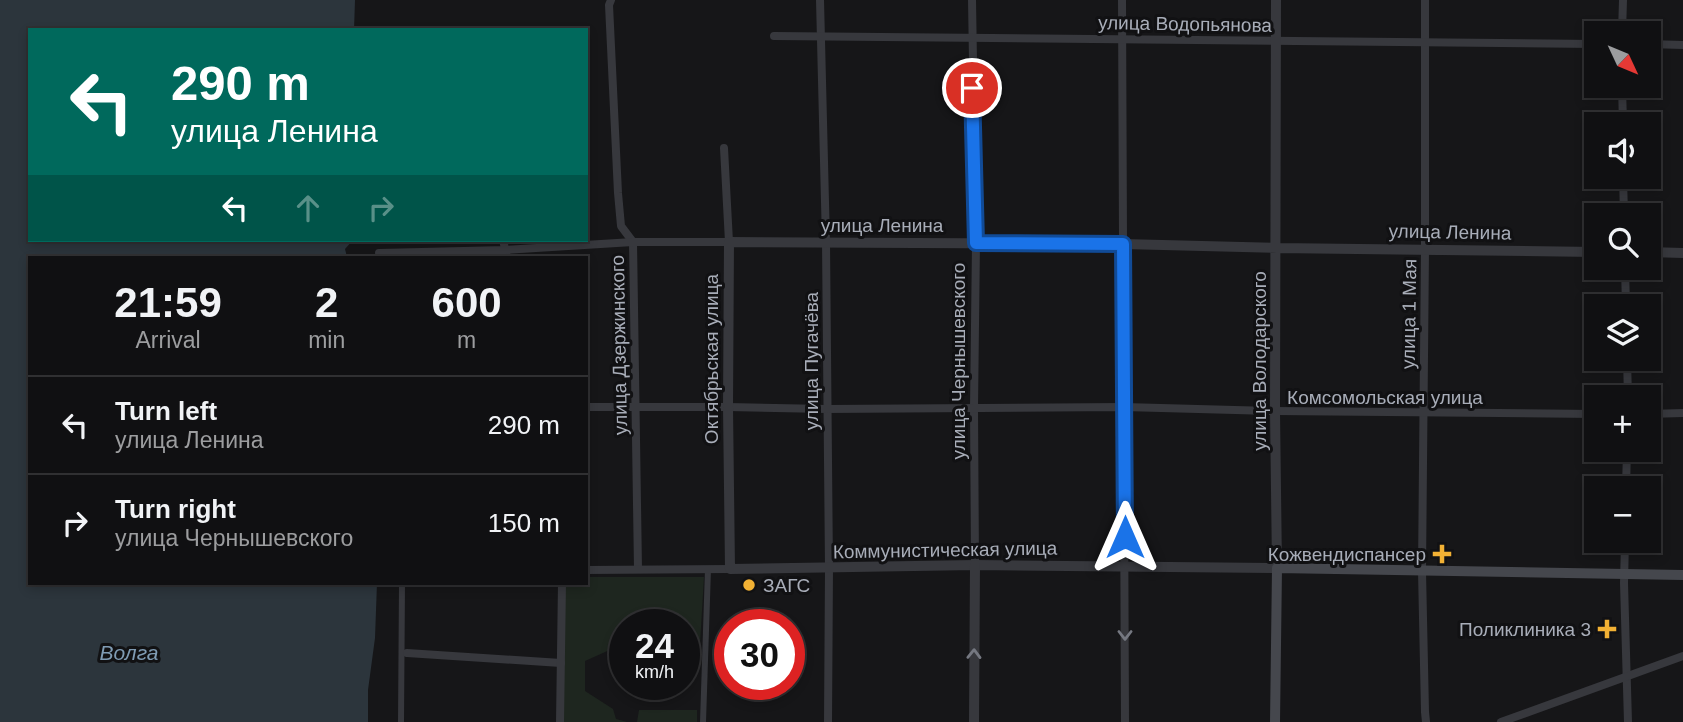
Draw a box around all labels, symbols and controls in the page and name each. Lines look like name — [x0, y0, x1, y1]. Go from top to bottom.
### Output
street label: улица Водопьянова — [1098, 12, 1273, 36]
north arrow — [1584, 21, 1661, 98]
map controls — [1584, 21, 1661, 553]
icon: left — [56, 56, 147, 147]
text: 290 m — [171, 56, 310, 110]
pin — [942, 58, 1002, 118]
icon: arrive — [953, 69, 991, 107]
button: sound — [1584, 112, 1661, 189]
text: улица Ленина — [171, 113, 378, 149]
icon: left — [216, 189, 254, 227]
icon: ahead — [289, 189, 327, 227]
icon: right — [362, 189, 400, 227]
button: search — [1584, 203, 1661, 280]
street label: улица Ленина — [821, 215, 944, 236]
street label: улица Ленина — [1388, 220, 1512, 244]
street label: улица Дзержинского — [607, 255, 631, 435]
street label: улица 1 Мая — [1398, 259, 1420, 369]
street label: улица Чернышевского — [948, 263, 969, 459]
street label: улица Володарского — [1249, 271, 1270, 451]
street label: Октябрьская улица — [701, 273, 722, 444]
text: 21:59 — [114, 279, 222, 326]
text: 2 — [315, 279, 338, 326]
text: 600 — [432, 279, 502, 326]
street label: улица Пугачёва — [801, 291, 822, 430]
button: layers — [1584, 294, 1661, 371]
text: Arrival — [135, 327, 201, 353]
text: min — [308, 327, 345, 353]
text: m — [457, 327, 476, 353]
button: + — [1584, 385, 1661, 462]
street label: Комсомольская улица — [1287, 387, 1483, 408]
text: Turn left — [115, 396, 217, 426]
icon: left — [56, 406, 94, 444]
text: 290 m — [488, 410, 560, 440]
text: улица Ленина — [115, 427, 264, 453]
button: − — [1584, 476, 1661, 553]
text: Turn right — [115, 494, 236, 524]
position arrow — [1088, 500, 1162, 574]
icon: right — [56, 504, 94, 542]
text: 150 m — [488, 508, 560, 538]
text: улица Чернышевского — [115, 525, 353, 551]
street label: Коммунистическая улица — [833, 538, 1058, 562]
place label: Кожвендиспансер — [1268, 544, 1426, 565]
marker: Кожвендиспансер — [1432, 544, 1452, 564]
place label: ЗАГС — [763, 575, 810, 596]
marker: ЗАГС — [741, 577, 757, 593]
speed limit sign: 30 — [714, 609, 805, 700]
place label: Поликлиника 3 — [1459, 619, 1591, 640]
marker: Поликлиника 3 — [1597, 619, 1617, 639]
text: 24 — [635, 626, 674, 665]
one-way arrow — [1117, 631, 1133, 641]
water label: Волга — [100, 641, 158, 664]
one-way arrow — [966, 648, 982, 659]
text: km/h — [635, 662, 674, 682]

